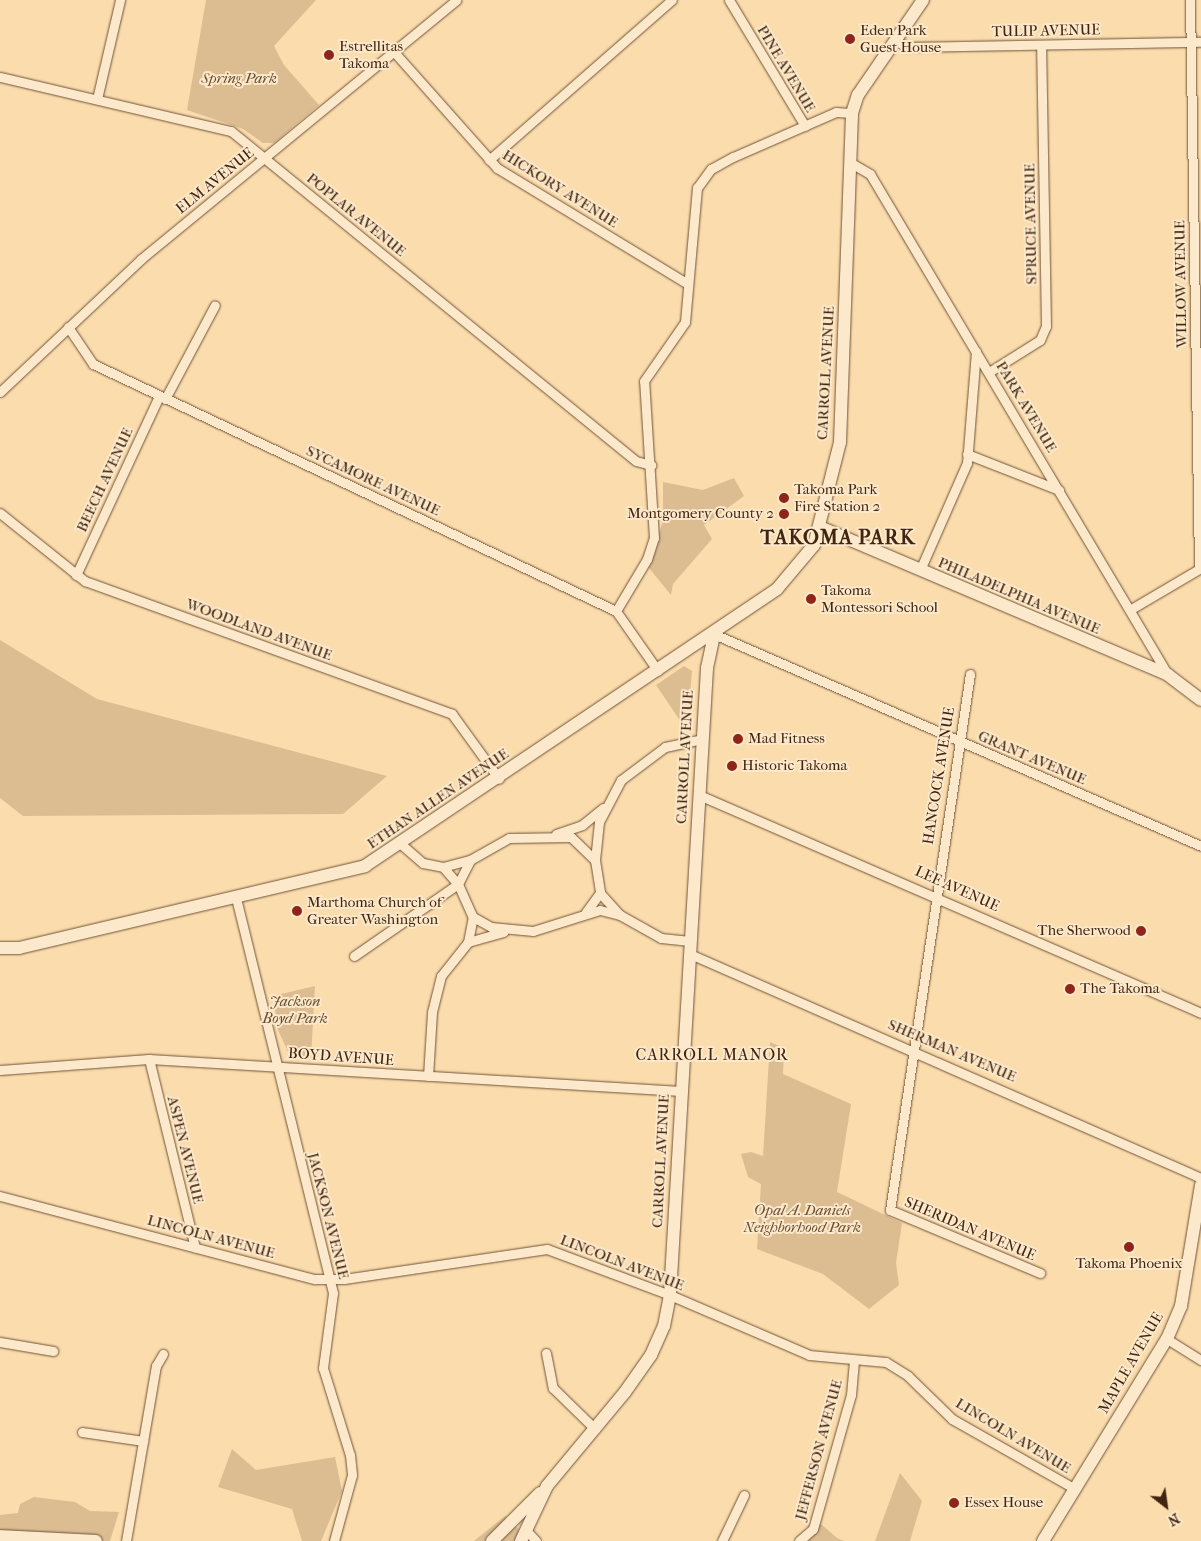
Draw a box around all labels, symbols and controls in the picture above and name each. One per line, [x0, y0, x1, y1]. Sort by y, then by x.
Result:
place label: Eden Park Guest House [860, 21, 941, 56]
street label: TULIP AVENUE [991, 21, 1101, 41]
street label: PINE AVENUE [753, 22, 819, 116]
marker: Eden Park Guest House [844, 33, 856, 45]
place label: Estrellitas Takoma [339, 37, 403, 72]
marker: Estrellitas Takoma [323, 49, 335, 61]
park label: Spring Park [201, 70, 277, 88]
street label: ELM AVENUE [172, 144, 258, 218]
street label: HICKORY AVENUE [499, 146, 621, 232]
street label: SPRUCE AVENUE [1021, 163, 1041, 285]
street label: POPLAR AVENUE [303, 169, 409, 261]
street label: WILLOW AVENUE [1171, 220, 1191, 348]
street label: CARROLL AVENUE [814, 306, 838, 440]
street label: PARK AVENUE [992, 358, 1060, 456]
street label: BEECH AVENUE [73, 425, 137, 535]
street label: SYCAMORE AVENUE [303, 442, 443, 520]
place label: Takoma Park Fire Station 2 [794, 480, 880, 515]
marker: Takoma Park Fire Station 2 [778, 492, 790, 504]
place label: Montgomery County 2 [627, 505, 774, 523]
marker: Montgomery County 2 [778, 508, 790, 520]
district label: TAKOMA PARK [759, 525, 917, 549]
street label: PHILADELPHIA AVENUE [935, 554, 1103, 638]
place label: Takoma Montessori School [821, 581, 938, 616]
marker: Takoma Montessori School [805, 593, 817, 605]
street label: WOODLAND AVENUE [183, 595, 335, 665]
street label: CARROLL AVENUE [673, 690, 697, 824]
street label: HANCOCK AVENUE [919, 706, 959, 846]
street label: GRANT AVENUE [975, 727, 1089, 789]
place label: Mad Fitness [748, 730, 825, 748]
marker: Mad Fitness [732, 733, 744, 745]
street label: ETHAN ALLEN AVENUE [364, 745, 512, 853]
place label: Historic Takoma [742, 757, 847, 775]
marker: Historic Takoma [726, 760, 738, 772]
street label: LEE AVENUE [912, 862, 1002, 916]
place label: Marthoma Church of Greater Washington [307, 893, 442, 928]
marker: Marthoma Church of Greater Washington [291, 905, 303, 917]
place label: The Sherwood [1037, 922, 1131, 940]
marker: The Sherwood [1135, 925, 1147, 937]
place label: The Takoma [1080, 980, 1160, 998]
marker: The Takoma [1064, 983, 1076, 995]
park label: Jackson Boyd Park [262, 992, 328, 1027]
street label: SHERMAN AVENUE [885, 1016, 1019, 1086]
street label: BOYD AVENUE [287, 1044, 395, 1070]
district label: CARROLL MANOR [634, 1045, 790, 1065]
street label: ASPEN AVENUE [163, 1094, 207, 1206]
street label: CARROLL AVENUE [649, 1094, 673, 1228]
street label: JACKSON AVENUE [304, 1151, 352, 1281]
street label: SHERIDAN AVENUE [902, 1193, 1038, 1265]
park label: Opal A. Daniels Neighborhood Park [743, 1201, 861, 1236]
street label: LINCOLN AVENUE [145, 1211, 277, 1263]
street label: LINCOLN AVENUE [557, 1231, 687, 1295]
marker: Takoma Phoenix [1123, 1241, 1135, 1253]
place label: Takoma Phoenix [1076, 1255, 1182, 1273]
street label: MAPLE AVENUE [1095, 1309, 1167, 1417]
street label: JEFFERSON AVENUE [792, 1378, 846, 1522]
street label: LINCOLN AVENUE [952, 1394, 1074, 1478]
north arrow [1141, 1481, 1191, 1531]
place label: Essex House [964, 1494, 1043, 1512]
marker: Essex House [948, 1497, 960, 1509]
text: N [1165, 1509, 1183, 1529]

